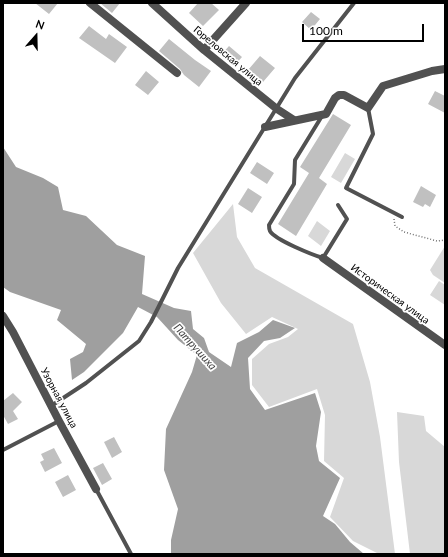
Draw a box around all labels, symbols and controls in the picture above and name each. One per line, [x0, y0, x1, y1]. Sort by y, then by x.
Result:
north arrow [16, 16, 56, 56]
scale bar [304, 16, 426, 42]
text: N [34, 17, 46, 32]
text: 100 m [309, 23, 343, 38]
street label: Гореловская улица [191, 24, 265, 88]
street label: Историческая улица [348, 261, 432, 327]
water label: Патрушиха [171, 321, 219, 373]
street label: Узорная улица [38, 366, 80, 430]

